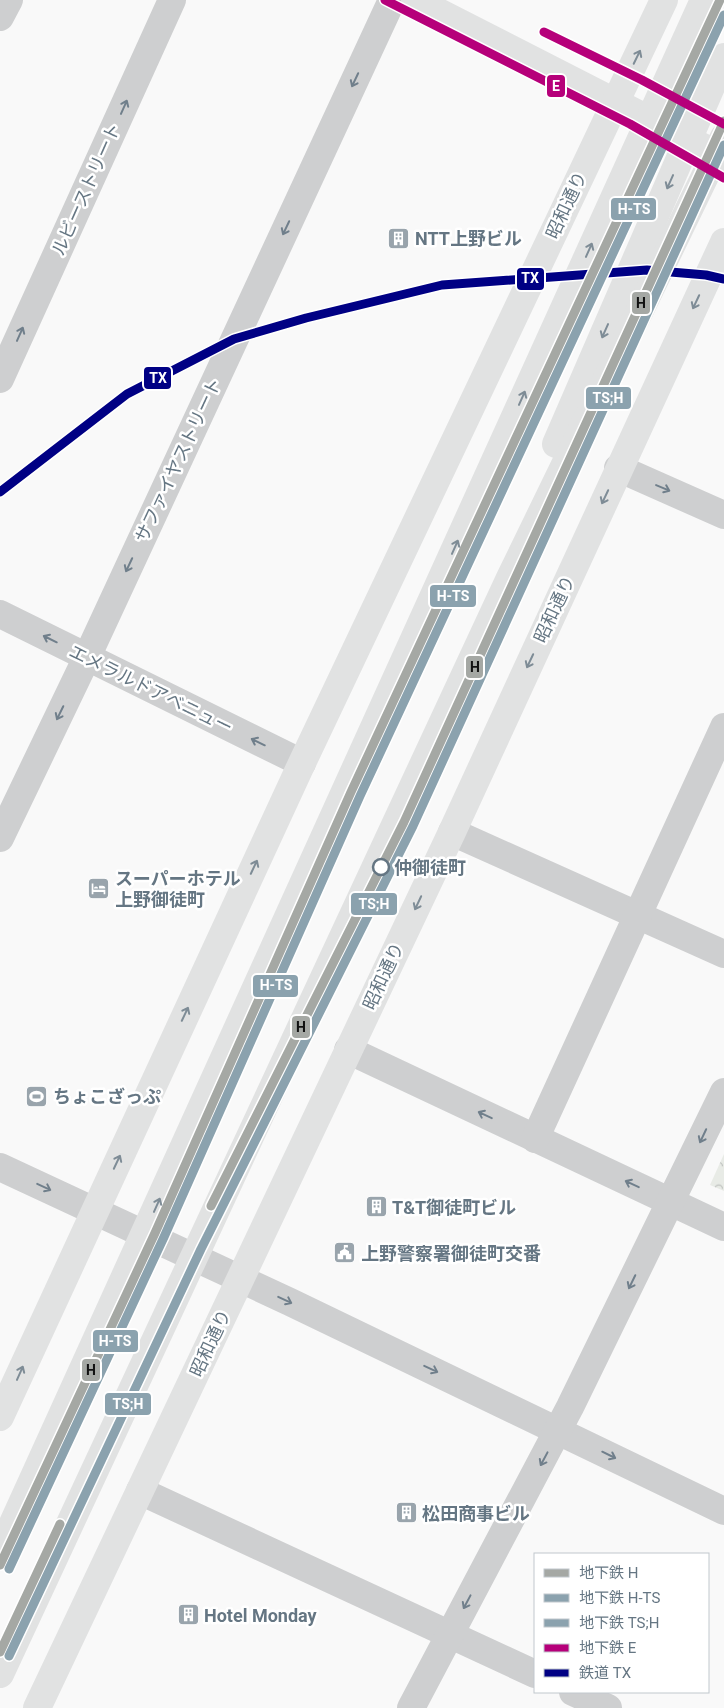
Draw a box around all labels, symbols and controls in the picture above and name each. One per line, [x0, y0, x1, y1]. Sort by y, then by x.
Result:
one-way arrow [632, 50, 642, 65]
one-way arrow [349, 72, 359, 87]
line badge: E [546, 74, 566, 98]
text: E [552, 78, 560, 94]
one-way arrow [119, 100, 129, 115]
street label: ルビーストリート [47, 119, 125, 259]
street label: 昭和通り [541, 168, 591, 242]
one-way arrow [664, 174, 674, 189]
line badge: H-TS [610, 197, 657, 221]
text: H-TS [618, 201, 651, 217]
one-way arrow [281, 220, 290, 235]
building icon: NTT上野ビル [387, 226, 411, 250]
place label: NTT上野ビル [415, 228, 522, 249]
one-way arrow [584, 243, 594, 258]
line badge: TX [516, 267, 545, 291]
text: TX [521, 270, 539, 286]
line badge: H [631, 291, 651, 315]
one-way arrow [691, 294, 700, 309]
text: H [636, 295, 646, 311]
one-way arrow [599, 323, 609, 338]
one-way arrow [16, 327, 26, 342]
line badge: TX [143, 366, 172, 390]
text: TX [149, 370, 167, 386]
street label: サファイヤストリート [131, 374, 225, 546]
line badge: TS;H [585, 386, 632, 410]
text: TS;H [593, 390, 623, 406]
one-way arrow [517, 391, 527, 406]
one-way arrow [655, 484, 670, 494]
one-way arrow [600, 489, 609, 504]
one-way arrow [450, 539, 460, 554]
one-way arrow [124, 558, 134, 573]
street label: 昭和通り [529, 572, 579, 646]
line badge: H-TS [429, 584, 477, 608]
text: H-TS [437, 588, 470, 604]
one-way arrow [43, 634, 58, 643]
street label: エメラルドアベニュー [66, 640, 236, 738]
one-way arrow [525, 653, 534, 668]
line badge: H [465, 655, 484, 679]
text: H [470, 659, 480, 675]
one-way arrow [55, 705, 65, 720]
one-way arrow [251, 737, 266, 746]
place label: 仲御徒町 [394, 857, 466, 878]
marker: 仲御徒町 [372, 858, 390, 876]
one-way arrow [249, 860, 259, 875]
place label: スーパーホテル 上野御徒町 [115, 868, 241, 910]
hotel icon: スーパーホテル 上野御徒町 [87, 876, 111, 900]
line badge: TS;H [350, 892, 398, 916]
text: TS;H [359, 896, 389, 912]
one-way arrow [412, 896, 422, 911]
street label: 昭和通り [358, 939, 408, 1013]
line badge: H-TS [252, 974, 299, 998]
text: H-TS [260, 977, 293, 993]
one-way arrow [181, 1007, 191, 1022]
line badge: H [291, 1015, 311, 1039]
text: H [296, 1019, 306, 1035]
sports icon: ちょこざっぷ [25, 1084, 49, 1108]
place label: ちょこざっぷ [53, 1086, 161, 1107]
one-way arrow [478, 1110, 493, 1119]
one-way arrow [698, 1128, 707, 1143]
one-way arrow [113, 1155, 122, 1170]
one-way arrow [625, 1179, 640, 1188]
one-way arrow [36, 1183, 51, 1192]
building icon: T&T御徒町ビル [364, 1195, 388, 1219]
place label: T&T御徒町ビル [392, 1197, 516, 1218]
one-way arrow [153, 1198, 162, 1213]
public building icon: 上野警察署御徒町交番 [333, 1241, 357, 1265]
place label: 上野警察署御徒町交番 [361, 1243, 541, 1264]
one-way arrow [627, 1274, 636, 1289]
one-way arrow [277, 1295, 292, 1305]
street label: 昭和通り [185, 1306, 235, 1380]
line badge: H-TS [92, 1329, 139, 1353]
text: H-TS [99, 1333, 132, 1349]
line badge: H [81, 1358, 101, 1382]
text: H [86, 1362, 96, 1378]
one-way arrow [423, 1365, 438, 1375]
one-way arrow [16, 1366, 26, 1381]
line badge: TS;H [104, 1392, 152, 1416]
text: TS;H [113, 1396, 143, 1412]
one-way arrow [602, 1450, 617, 1460]
one-way arrow [539, 1451, 548, 1466]
building icon: 松田商事ビル [394, 1501, 418, 1525]
place label: 松田商事ビル [422, 1503, 530, 1524]
legend [534, 1553, 709, 1693]
text: 地下鉄 H [579, 1564, 638, 1582]
text: 地下鉄 H-TS [579, 1589, 660, 1607]
one-way arrow [462, 1594, 471, 1609]
building icon: Hotel Monday [176, 1603, 200, 1627]
place label: Hotel Monday [204, 1605, 318, 1626]
text: 地下鉄 TS;H [579, 1614, 659, 1632]
text: 地下鉄 E [579, 1639, 637, 1657]
text: 鉄道 TX [579, 1664, 632, 1682]

